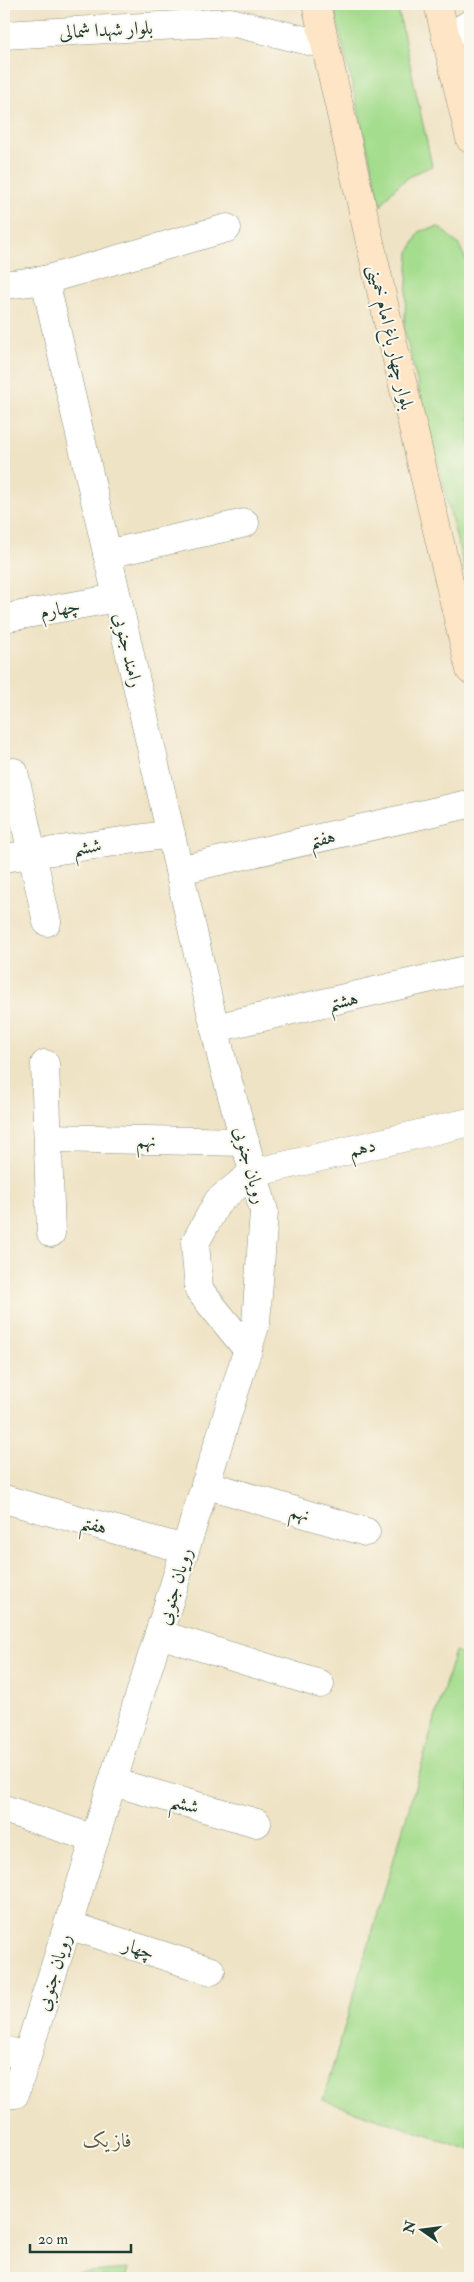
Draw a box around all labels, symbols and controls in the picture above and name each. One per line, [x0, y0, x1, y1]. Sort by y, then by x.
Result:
street label: بلوار شهدا شمالی [59, 16, 154, 44]
street label: بلوار چهار باغ امام خمینی [359, 262, 419, 413]
street label: چهارم [38, 594, 83, 628]
street label: رامند جنوبی [106, 611, 148, 690]
street label: هفتم [307, 824, 339, 860]
street label: ششم [71, 833, 104, 868]
street label: هشتم [326, 986, 362, 1023]
street label: رویان جنوبی [226, 1124, 272, 1207]
street label: نهم [136, 1129, 156, 1159]
street label: دهم [346, 1133, 380, 1169]
street label: نهم [285, 1499, 313, 1533]
street label: هفتم [76, 1510, 110, 1547]
street label: رویان جنوبی [152, 1545, 200, 1628]
street label: ششم [166, 1788, 202, 1826]
street label: رویان جنوبی [31, 1931, 79, 2014]
street label: چهار [118, 1932, 158, 1965]
district label: فاز یک [82, 2128, 132, 2153]
north arrow [396, 2204, 446, 2254]
text: N [400, 2218, 420, 2236]
scale bar [30, 2222, 131, 2254]
text: 20 m [38, 2230, 68, 2249]

